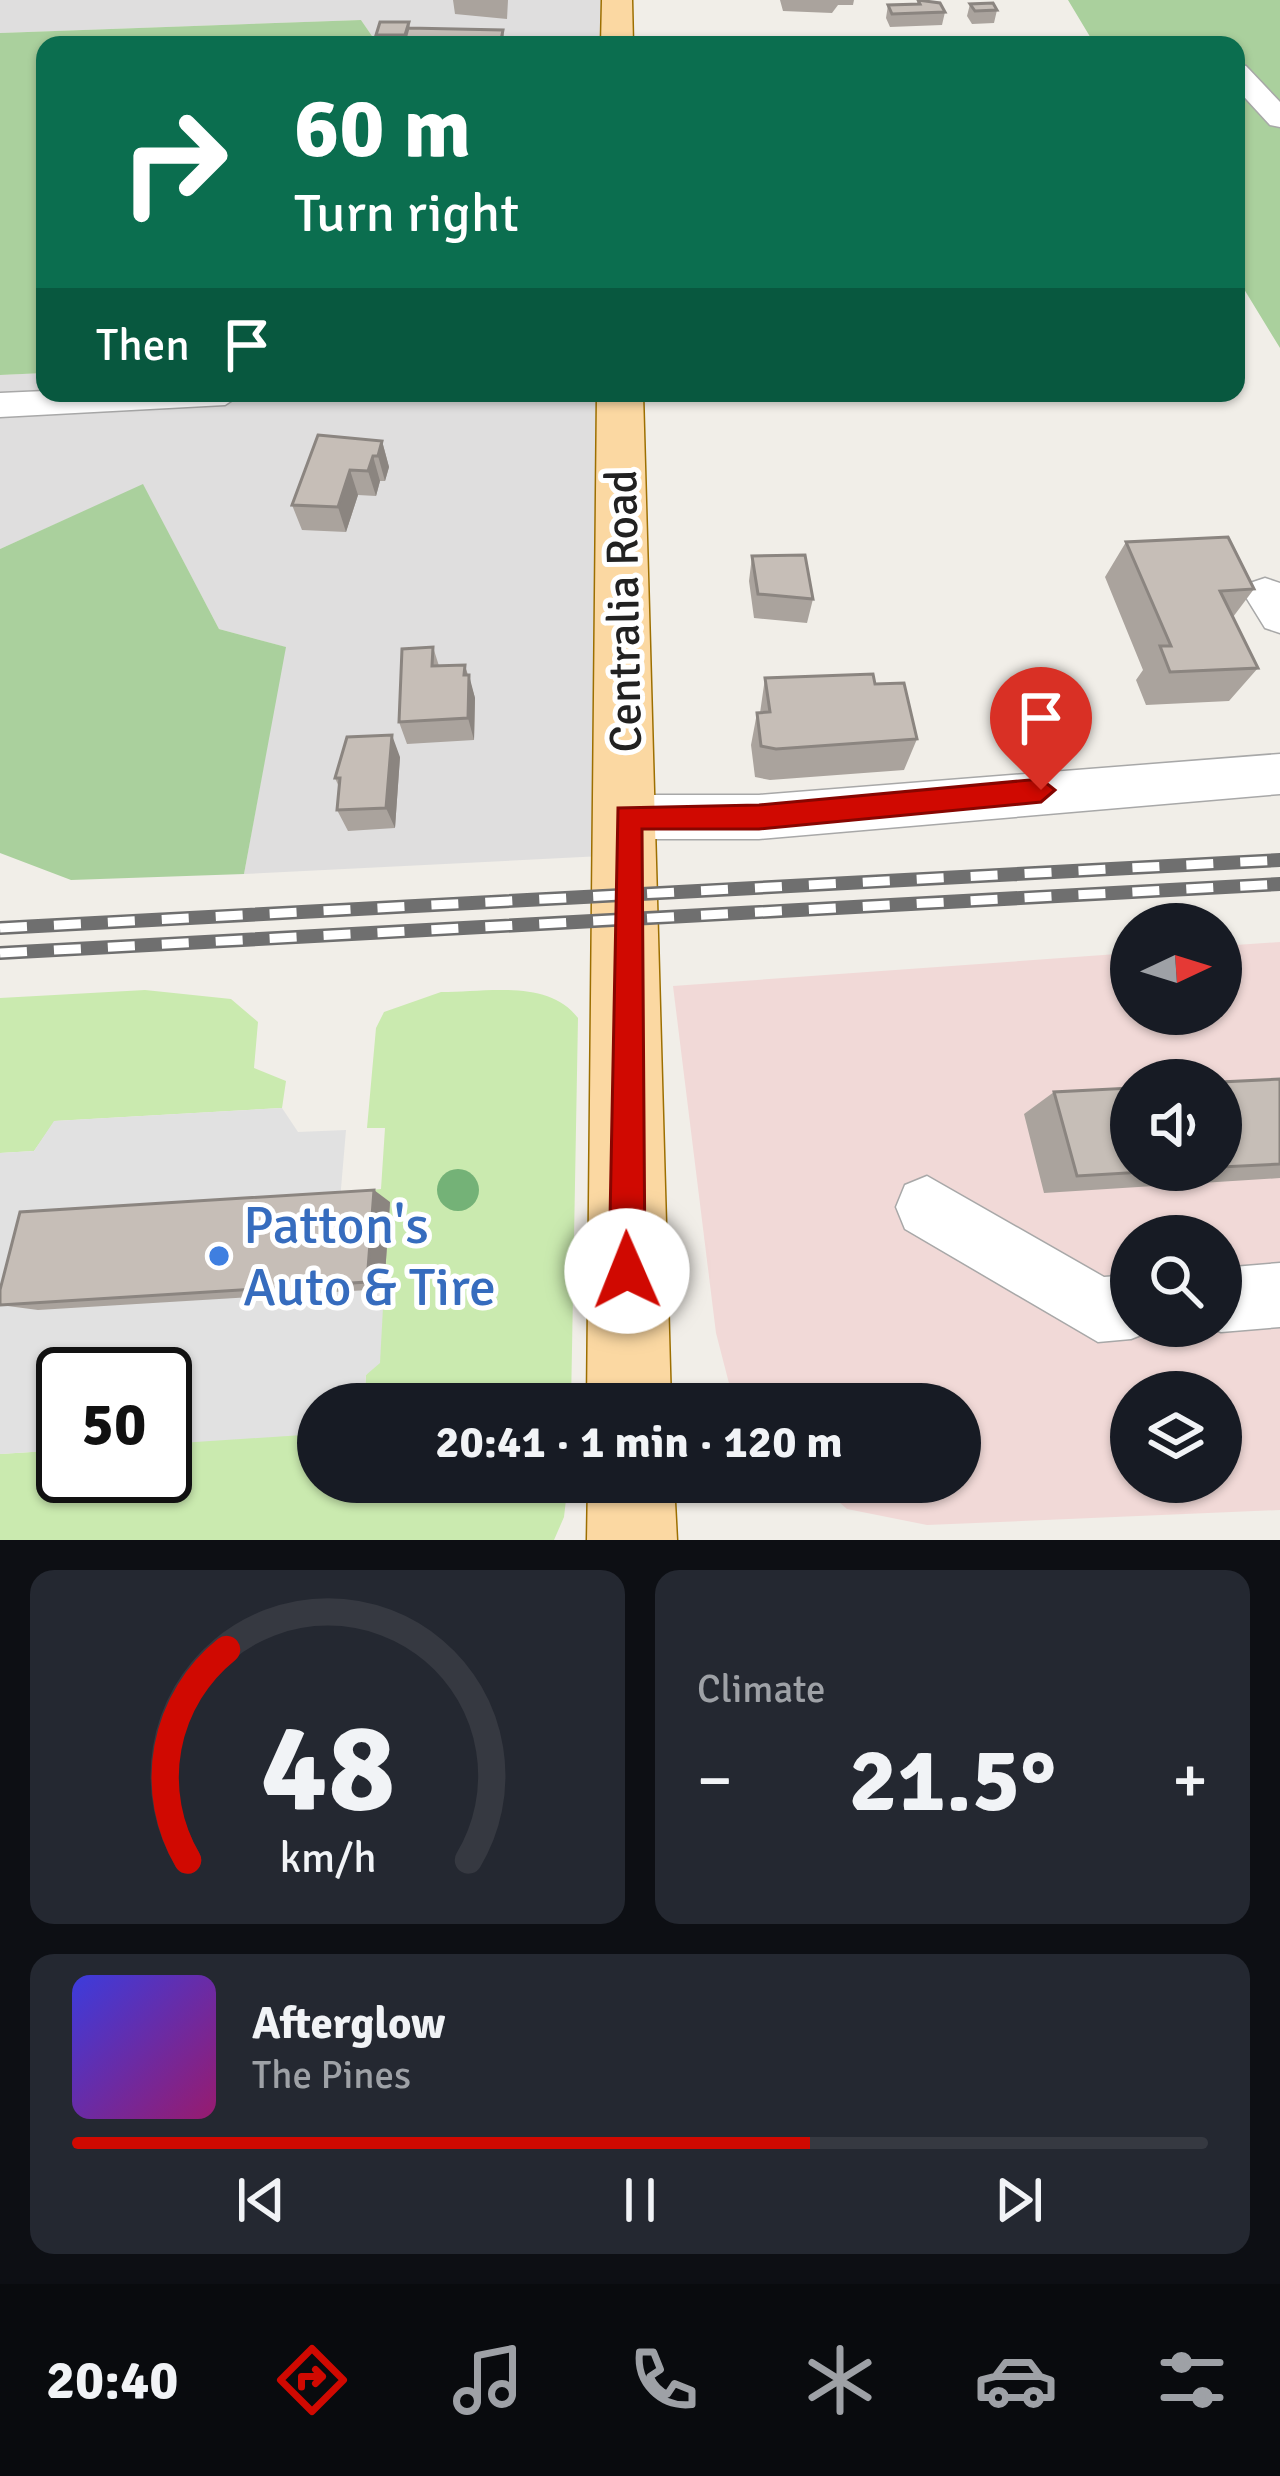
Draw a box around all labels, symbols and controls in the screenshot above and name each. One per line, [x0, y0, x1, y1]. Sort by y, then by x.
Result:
text: 60 m [294, 77, 471, 181]
icon: right [96, 84, 252, 240]
text: Turn right [294, 180, 519, 247]
icon: arrive [214, 312, 280, 378]
text: Then [96, 318, 190, 373]
street label: Centralia Road [594, 469, 654, 753]
pin [990, 667, 1092, 790]
icon: arrive [1008, 685, 1074, 751]
north arrow [1110, 903, 1242, 1035]
map controls [1110, 903, 1242, 1503]
button: sound [1110, 1059, 1242, 1191]
place label: Patton's Auto & Tire [243, 1192, 496, 1321]
position arrow [564, 1208, 690, 1334]
button: search [1110, 1215, 1242, 1347]
marker: Patton's Auto & Tire [206, 1243, 232, 1269]
speed limit sign: 50 [36, 1347, 192, 1503]
button: layers [1110, 1371, 1242, 1503]
text: 20:41 · 1 min · 120 m [435, 1415, 843, 1470]
text: Climate [697, 1665, 826, 1713]
text: 48 [260, 1692, 395, 1845]
text: 21.5° [849, 1725, 1056, 1836]
text: − [697, 1740, 733, 1821]
text: + [1172, 1740, 1208, 1821]
text: km/h [279, 1832, 376, 1885]
text: Afterglow [252, 1996, 445, 2051]
text: The Pines [252, 2051, 411, 2099]
icon: previous [228, 2167, 294, 2233]
icon: pause [607, 2167, 673, 2233]
icon: next [986, 2167, 1052, 2233]
icon: directions [270, 2338, 354, 2422]
icon: music [446, 2338, 530, 2422]
icon: phone [622, 2338, 706, 2422]
icon: climate [798, 2338, 882, 2422]
icon: car [974, 2338, 1058, 2422]
icon: filters [1150, 2338, 1234, 2422]
text: 20:40 [46, 2347, 179, 2414]

